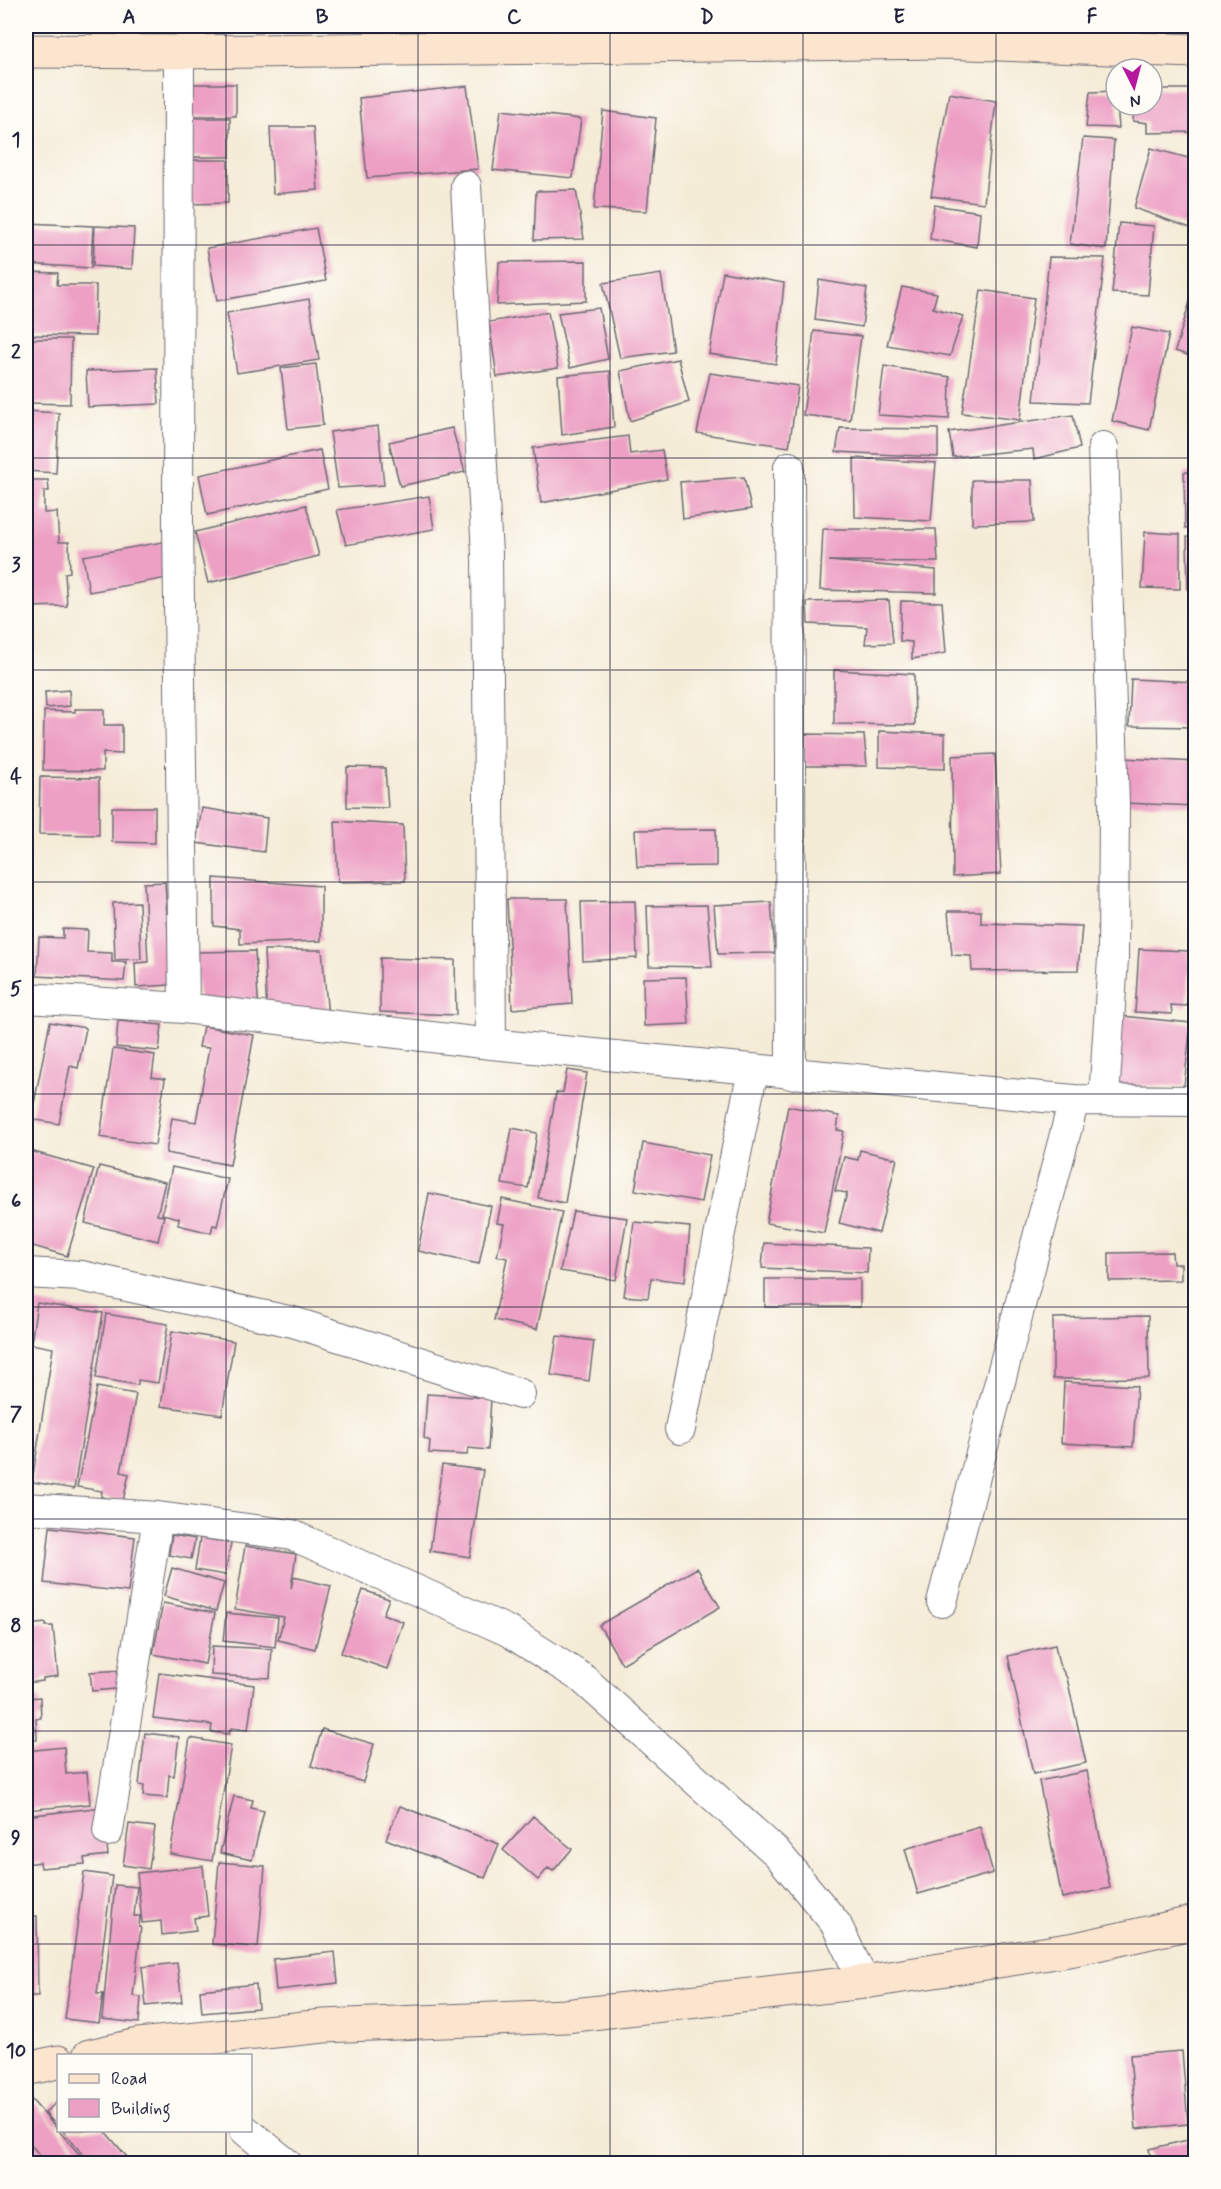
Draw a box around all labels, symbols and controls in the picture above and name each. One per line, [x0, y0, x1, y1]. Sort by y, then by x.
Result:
text: A [122, 4, 136, 31]
text: B [316, 4, 329, 31]
text: C [507, 4, 522, 31]
text: D [700, 4, 714, 31]
text: E [893, 4, 905, 31]
text: F [1087, 4, 1098, 31]
north arrow [1104, 57, 1164, 117]
text: N [1129, 89, 1142, 111]
text: 1 [12, 127, 20, 154]
text: 2 [11, 339, 21, 366]
text: 3 [11, 552, 21, 579]
text: 4 [10, 764, 22, 791]
text: 5 [10, 976, 22, 1003]
text: 6 [11, 1188, 21, 1215]
text: 7 [10, 1401, 22, 1428]
text: 8 [10, 1613, 22, 1640]
text: 9 [11, 1825, 21, 1852]
text: 10 [6, 2038, 26, 2065]
legend [57, 2054, 252, 2132]
text: Road [111, 2067, 147, 2091]
text: Building [111, 2097, 171, 2123]

